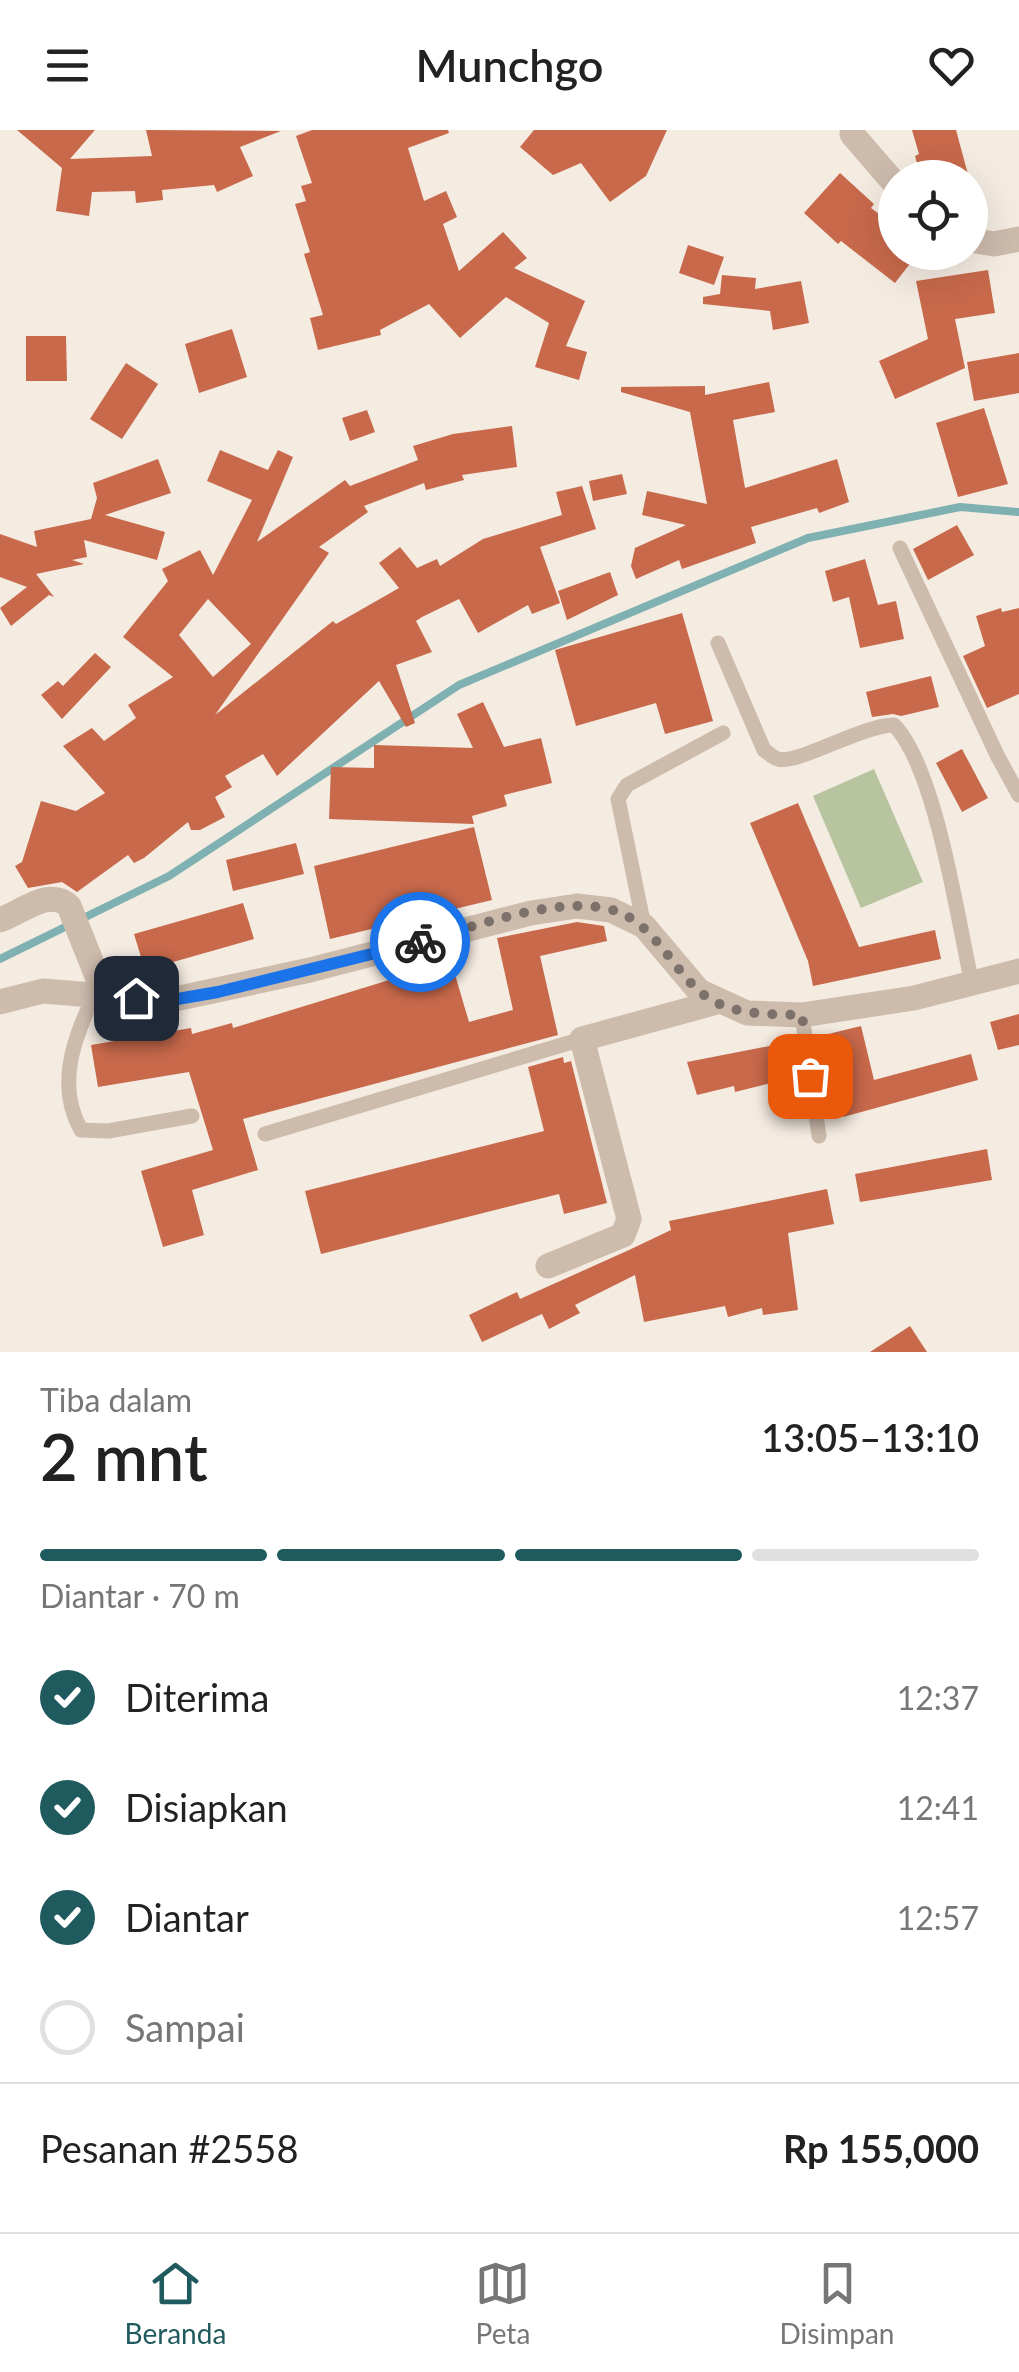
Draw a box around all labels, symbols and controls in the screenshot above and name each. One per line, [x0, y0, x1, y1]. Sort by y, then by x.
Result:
icon: menu [40, 38, 95, 93]
text: Munchgo [416, 38, 604, 92]
icon: heart [924, 38, 979, 93]
map controls [878, 160, 988, 270]
button: locate [878, 160, 988, 270]
courier [370, 892, 470, 992]
icon: bike [393, 915, 448, 970]
pin [94, 956, 179, 1041]
icon: home [109, 971, 164, 1026]
pin [768, 1034, 853, 1119]
icon: bag [783, 1049, 838, 1104]
text: Tiba dalam [40, 1380, 192, 1419]
text: 13:05–13:10 [761, 1414, 979, 1460]
text: 2 mnt [40, 1417, 208, 1495]
text: Diantar · 70 m [40, 1576, 240, 1615]
icon: check [40, 1670, 95, 1725]
text: Diterima [125, 1674, 269, 1720]
text: 12:37 [897, 1678, 979, 1717]
icon: check [40, 1780, 95, 1835]
text: Disiapkan [125, 1784, 288, 1830]
text: 12:41 [897, 1788, 979, 1827]
icon: check [40, 1890, 95, 1945]
text: Diantar [125, 1894, 249, 1940]
text: 12:57 [897, 1898, 979, 1937]
text: Sampai [125, 2004, 245, 2050]
text: Pesanan #2558 [40, 2125, 298, 2171]
text: Rp 155,000 [783, 2125, 979, 2171]
tab: Beranda [125, 2256, 226, 2350]
tab: Peta [475, 2256, 530, 2350]
tab: Disimpan [780, 2256, 894, 2350]

